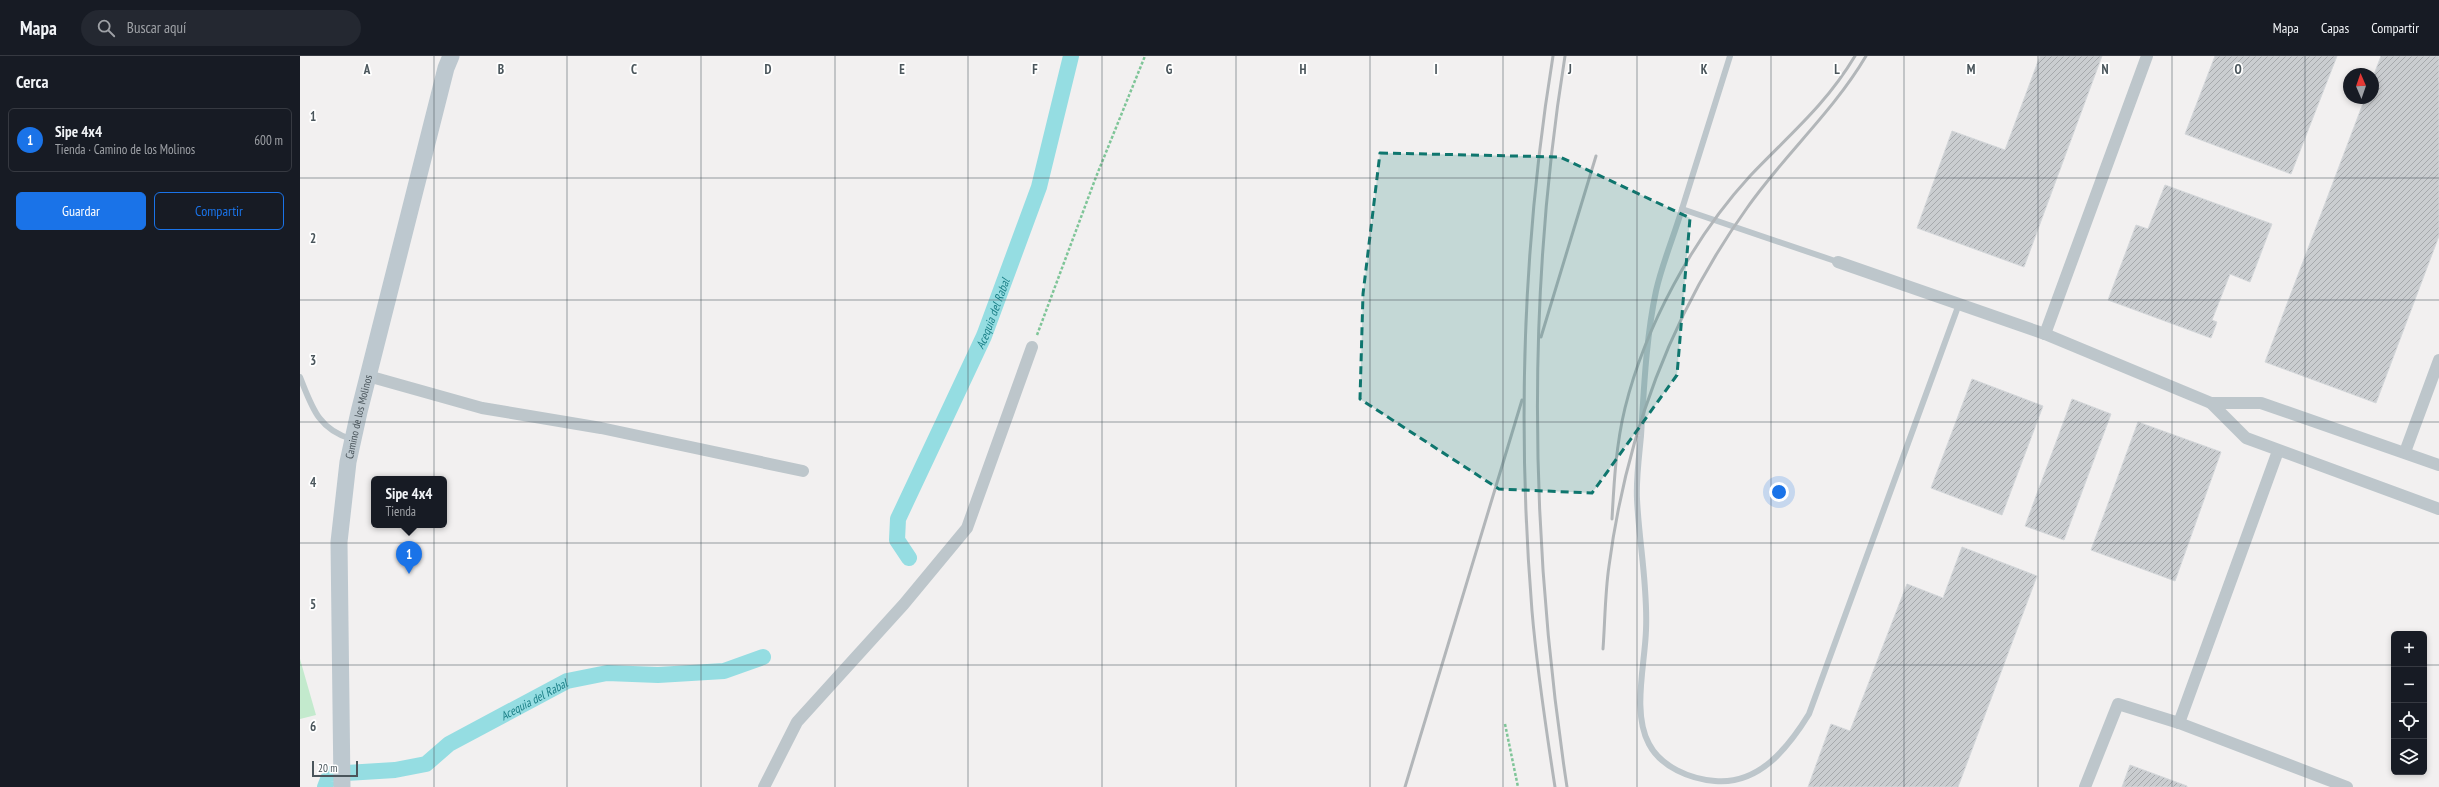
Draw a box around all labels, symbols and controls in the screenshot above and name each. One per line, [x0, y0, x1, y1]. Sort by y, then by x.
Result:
search box [81, 10, 361, 46]
text: Mapa [20, 16, 57, 40]
icon: search [95, 17, 117, 39]
text: Buscar aquí [127, 18, 186, 37]
text: Mapa [2273, 19, 2299, 37]
text: Capas [2321, 19, 2349, 37]
text: Compartir [2371, 19, 2419, 37]
text: A [363, 61, 371, 78]
text: B [498, 61, 504, 78]
text: C [631, 61, 637, 78]
text: D [765, 61, 772, 78]
text: E [899, 61, 905, 78]
text: F [1032, 61, 1038, 78]
text: G [1166, 61, 1173, 78]
text: H [1300, 61, 1307, 78]
text: I [1434, 61, 1438, 78]
text: J [1567, 61, 1572, 78]
text: K [1701, 61, 1708, 78]
text: L [1834, 61, 1840, 78]
text: M [1967, 61, 1976, 78]
text: N [2101, 61, 2109, 78]
text: O [2234, 61, 2242, 78]
north arrow [2343, 68, 2379, 104]
text: Cerca [16, 71, 49, 93]
text: 1 [310, 108, 316, 125]
text: Sipe 4x4 [55, 122, 102, 141]
text: 1 [27, 132, 33, 149]
text: 600 m [254, 132, 283, 149]
text: Tienda · Camino de los Molinos [55, 141, 195, 158]
button: Guardar [16, 192, 146, 230]
button: Compartir [154, 192, 284, 230]
text: 2 [310, 230, 316, 247]
water label: Acequia del Rabal [972, 275, 1013, 351]
text: 3 [310, 352, 316, 369]
street label: Camino de los Molinos [342, 373, 375, 460]
text: 4 [310, 474, 317, 491]
popup [371, 476, 447, 528]
your location [1769, 482, 1789, 502]
text: Sipe 4x4 [385, 484, 433, 503]
text: Tienda [385, 503, 416, 520]
pin: 1 [396, 541, 422, 574]
text: 5 [310, 596, 316, 613]
map controls [2391, 631, 2427, 775]
button: + [2391, 631, 2427, 667]
button: − [2391, 667, 2427, 703]
water label: Acequia del Rabal [498, 674, 571, 723]
button: locate [2391, 703, 2427, 739]
text: 6 [310, 718, 316, 735]
button: layers [2391, 739, 2427, 775]
scale bar [312, 759, 358, 778]
text: 20 m [318, 761, 337, 775]

